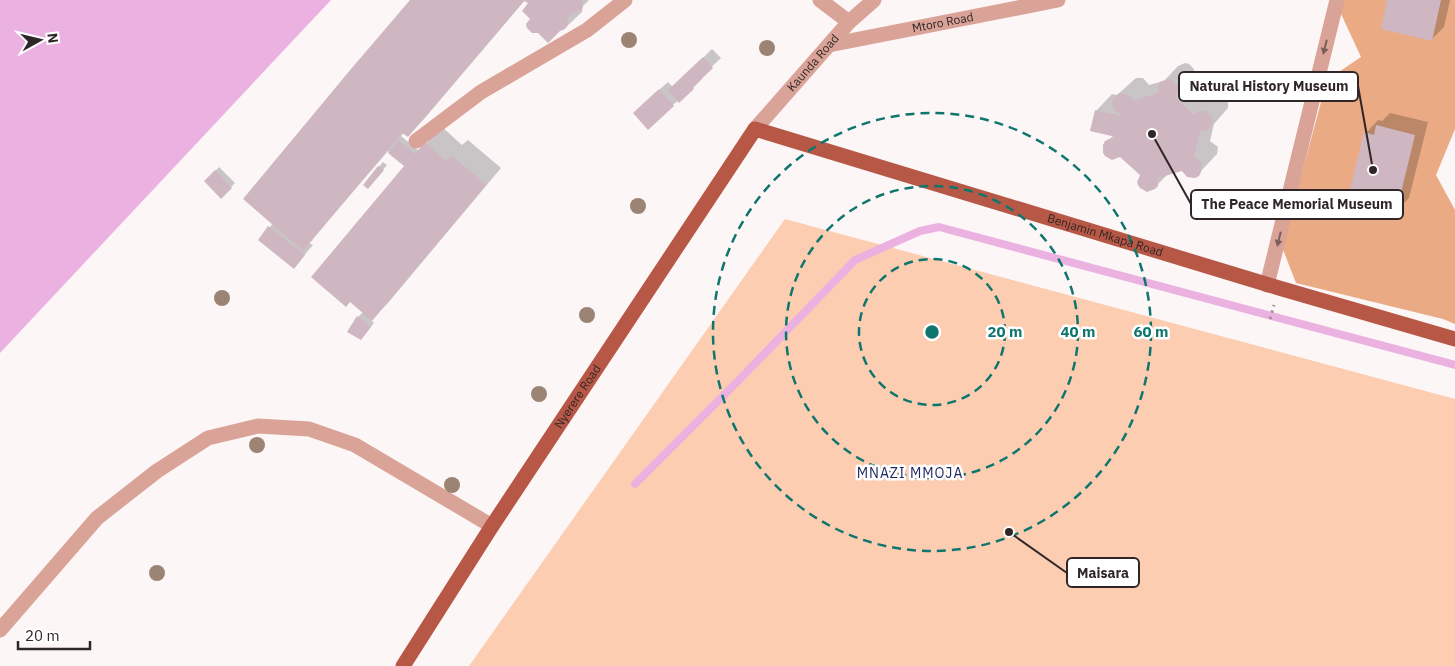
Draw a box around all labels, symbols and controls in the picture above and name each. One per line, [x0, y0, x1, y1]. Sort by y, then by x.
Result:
street label: Mtoro Road [911, 9, 975, 36]
north arrow [15, 15, 65, 65]
street label: Kaunda Road [784, 31, 842, 94]
text: N [43, 32, 62, 44]
one-way arrow [1321, 40, 1329, 55]
callout: Natural History Museum [1179, 72, 1358, 101]
text: Natural History Museum [1189, 77, 1349, 95]
callout: The Peace Memorial Museum [1191, 190, 1403, 219]
text: The Peace Memorial Museum [1201, 195, 1393, 213]
street label: Benjamin Mkapa Road [1046, 210, 1165, 259]
one-way arrow [1275, 232, 1283, 247]
text: 20 m [988, 322, 1022, 341]
text: 40 m [1061, 322, 1095, 341]
text: 60 m [1134, 322, 1168, 341]
centre of rings [923, 323, 941, 341]
street label: Nyerere Road [551, 362, 604, 431]
district label: MNAZI MMOJA [857, 464, 963, 482]
callout: Maisara [1067, 558, 1139, 587]
text: Maisara [1077, 564, 1129, 582]
scale bar [18, 618, 90, 650]
text: 20 m [25, 626, 60, 645]

